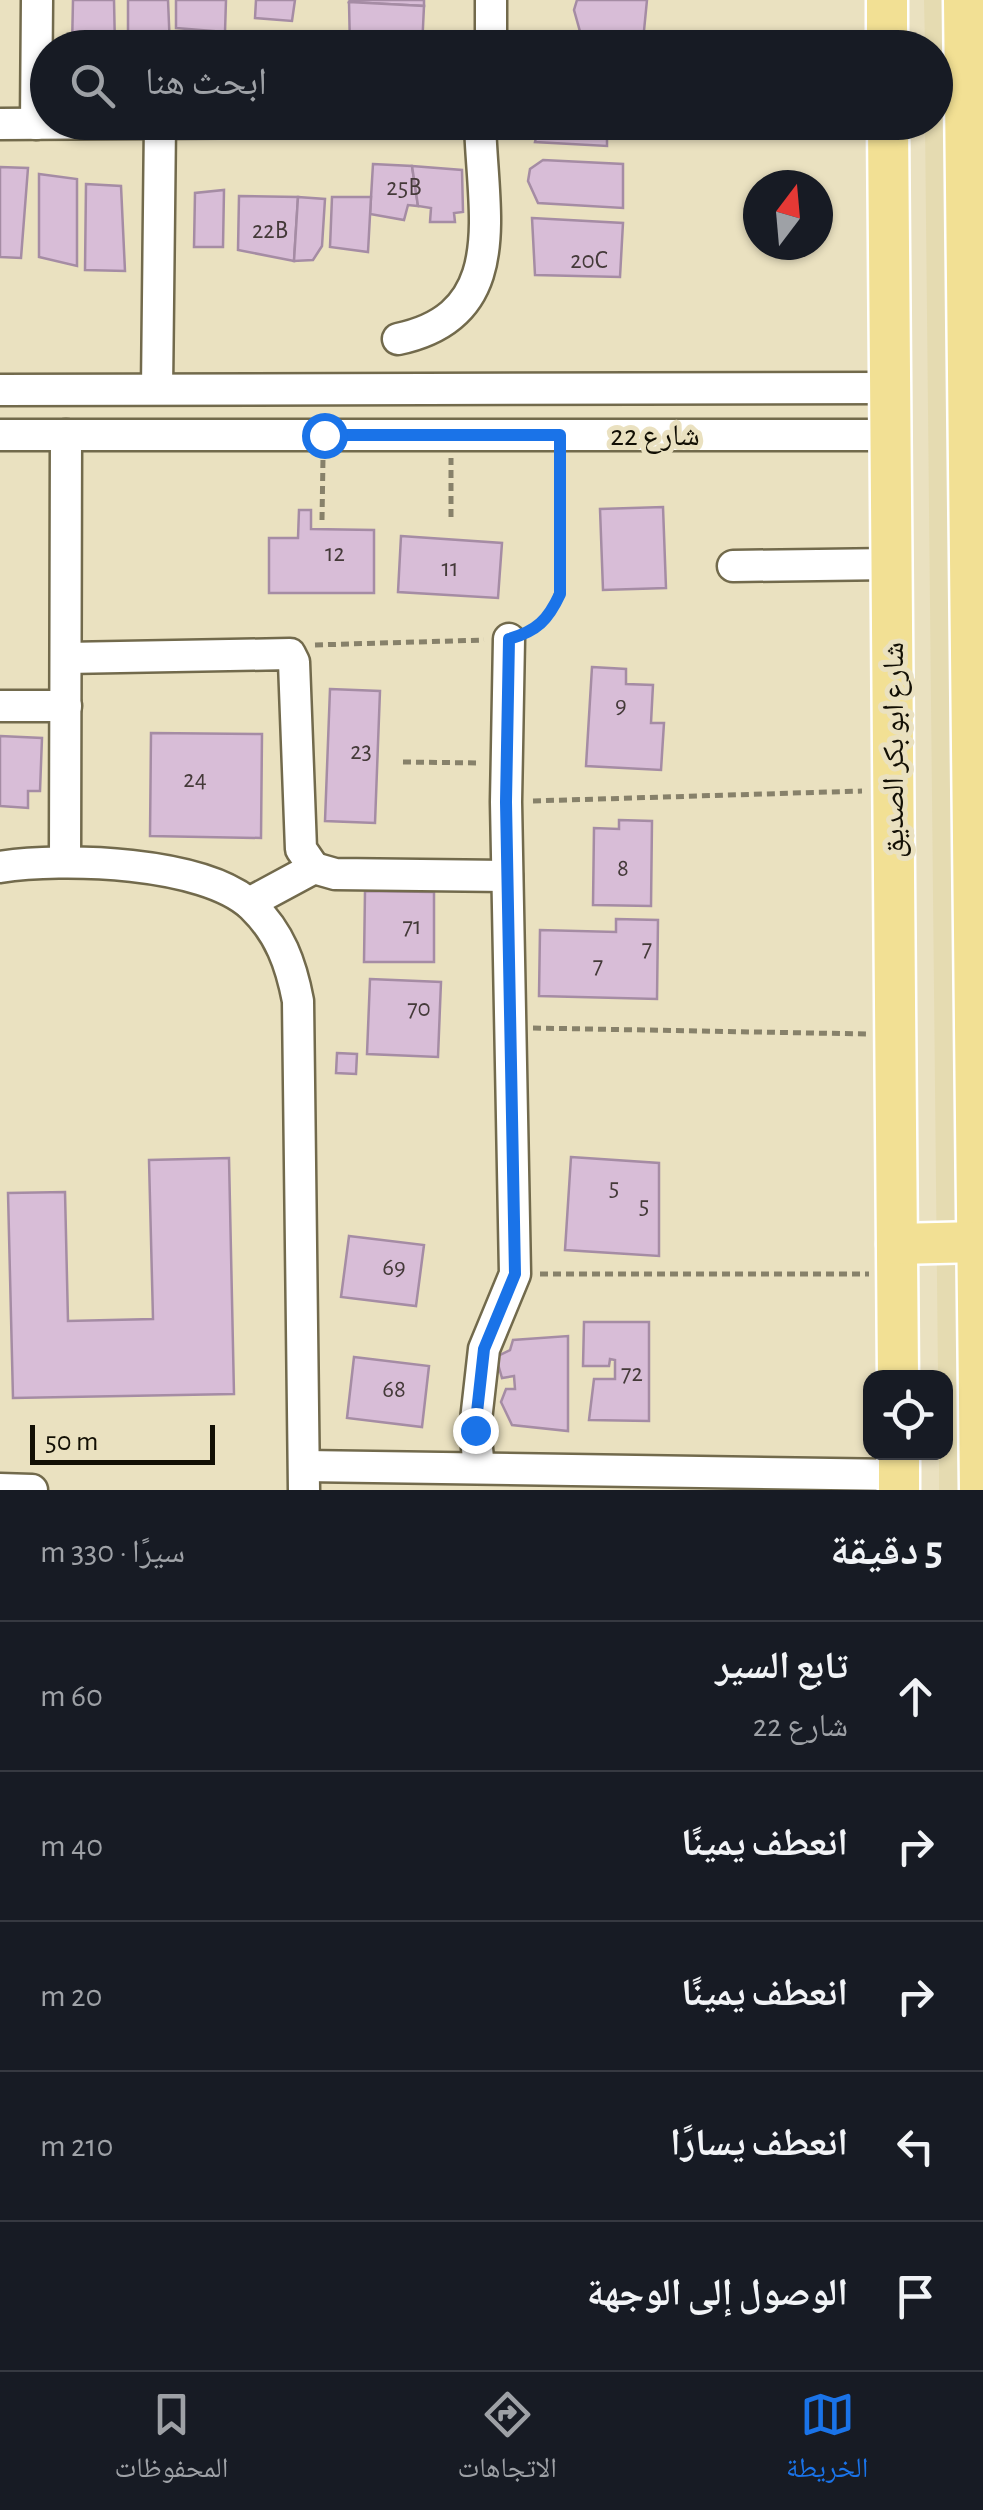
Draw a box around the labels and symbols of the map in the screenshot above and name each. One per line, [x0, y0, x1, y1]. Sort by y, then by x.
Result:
north arrow [743, 170, 833, 260]
house number: 25B [386, 175, 422, 200]
house number: 22B [252, 218, 288, 243]
house number: 20C [570, 248, 608, 273]
route start [302, 413, 348, 459]
street label: شارع 22 [610, 421, 700, 454]
house number: 12 [325, 541, 345, 566]
house number: 11 [441, 556, 459, 581]
street label: شارع ابو بكر الصديق [879, 642, 912, 858]
house number: 9 [615, 693, 627, 718]
house number: 23 [350, 739, 372, 764]
house number: 24 [183, 767, 207, 792]
house number: 8 [617, 856, 629, 881]
house number: 71 [402, 914, 422, 939]
house number: 7 [642, 936, 652, 961]
house number: 7 [593, 953, 603, 978]
house number: 70 [407, 996, 431, 1021]
house number: 5 [609, 1175, 619, 1200]
house number: 5 [639, 1193, 649, 1218]
house number: 69 [382, 1255, 406, 1280]
house number: 72 [621, 1361, 643, 1386]
house number: 68 [382, 1377, 406, 1402]
route end [453, 1408, 499, 1454]
scale bar [30, 1420, 215, 1464]

